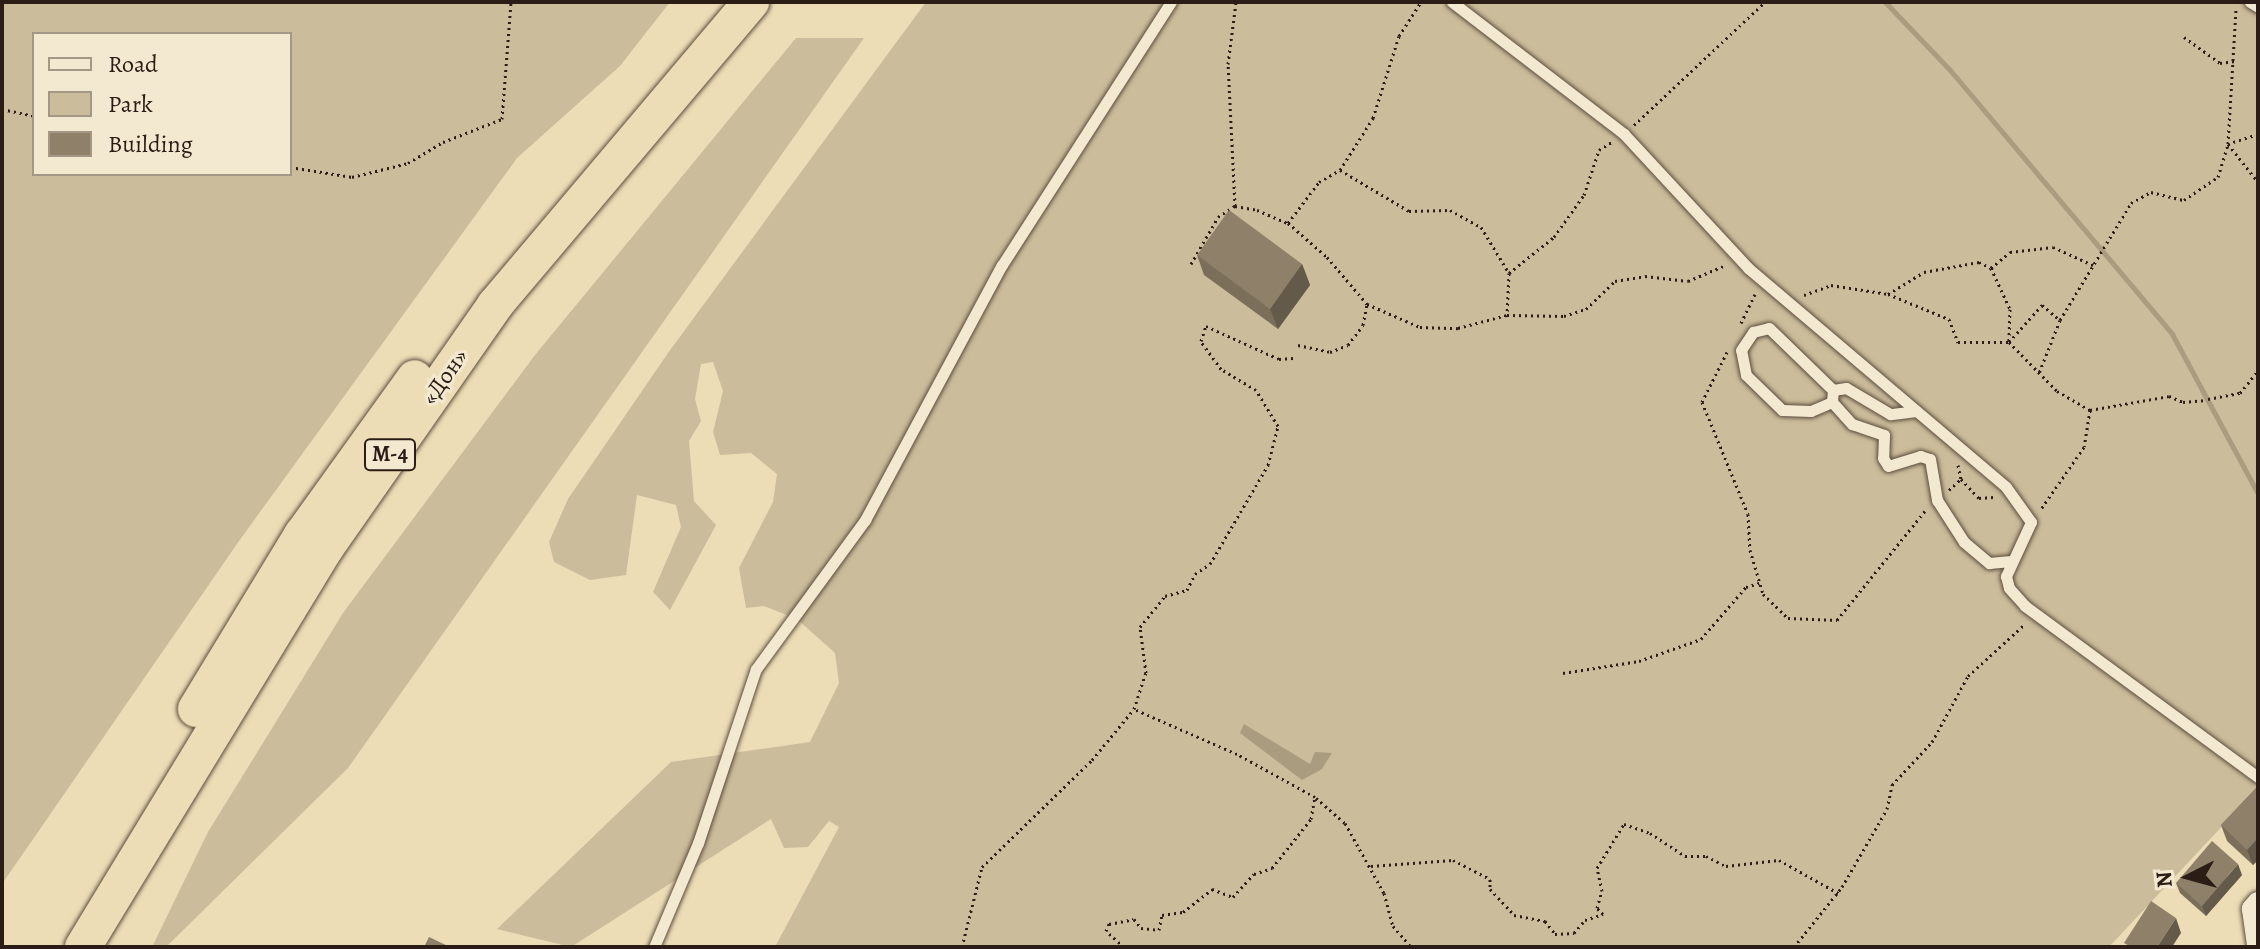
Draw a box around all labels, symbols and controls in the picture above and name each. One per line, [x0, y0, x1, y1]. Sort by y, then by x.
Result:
legend [32, 32, 292, 176]
text: Road [108, 48, 158, 80]
text: Park [108, 88, 153, 120]
text: Building [108, 128, 193, 160]
street label: «Дон» [415, 343, 475, 411]
road number: М-4 [364, 437, 416, 473]
north arrow [2148, 837, 2228, 917]
text: N [2148, 870, 2180, 889]

